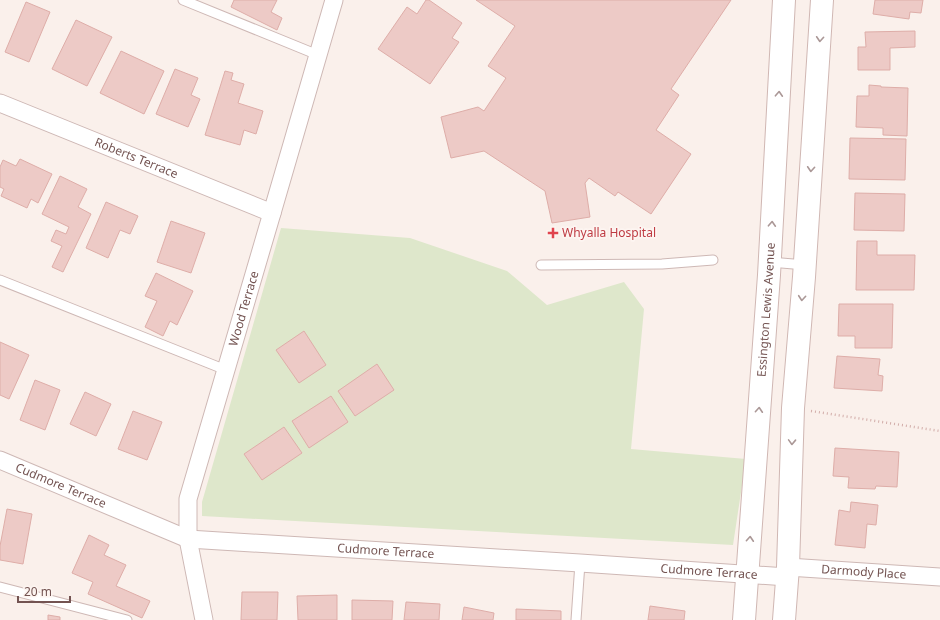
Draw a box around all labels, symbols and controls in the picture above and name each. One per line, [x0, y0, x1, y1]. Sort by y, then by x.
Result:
one-way arrow [815, 36, 824, 42]
one-way arrow [774, 91, 783, 97]
street label: Roberts Terrace [92, 133, 181, 182]
one-way arrow [807, 166, 816, 172]
one-way arrow [767, 221, 776, 227]
place label: Whyalla Hospital [562, 224, 656, 241]
marker: Whyalla Hospital [547, 227, 559, 239]
street label: Essington Lewis Avenue [753, 242, 779, 378]
street label: Wood Terrace [224, 269, 263, 348]
one-way arrow [798, 295, 807, 301]
one-way arrow [755, 407, 764, 413]
one-way arrow [787, 439, 796, 445]
street label: Cudmore Terrace [13, 458, 109, 512]
one-way arrow [745, 536, 754, 542]
street label: Cudmore Terrace [337, 539, 435, 562]
street label: Cudmore Terrace [660, 559, 758, 583]
street label: Darmody Place [821, 560, 907, 583]
scale bar [18, 578, 70, 604]
text: 20 m [24, 583, 52, 600]

